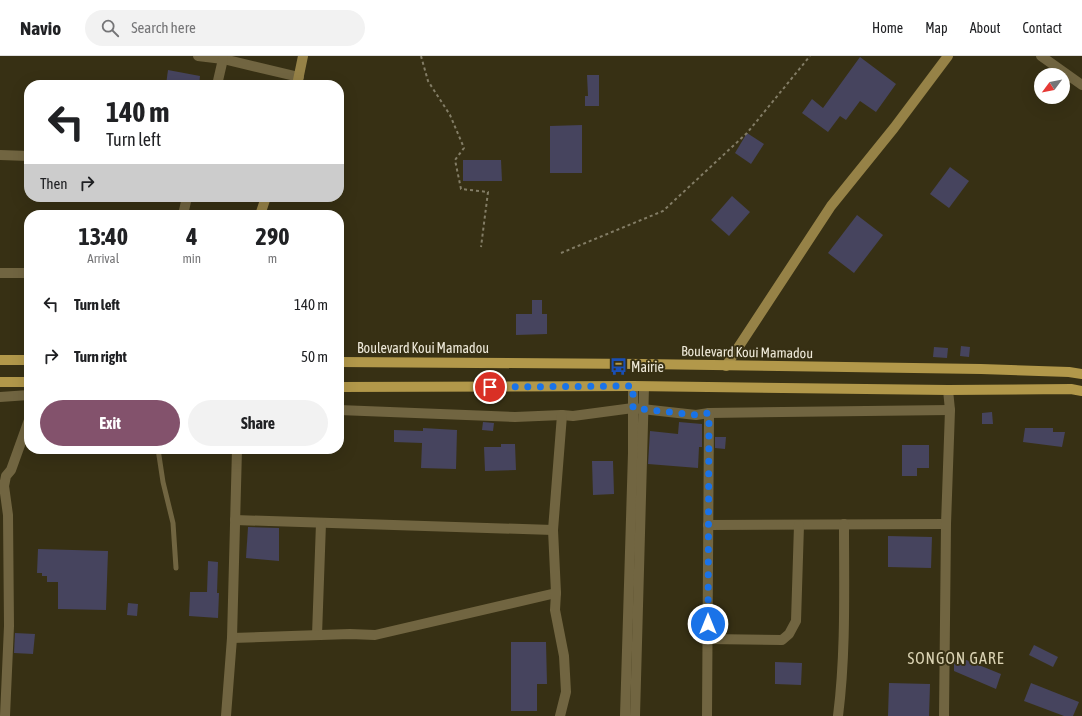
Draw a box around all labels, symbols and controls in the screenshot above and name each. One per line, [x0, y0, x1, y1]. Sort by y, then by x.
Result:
search box [85, 10, 365, 46]
text: Navio [20, 17, 61, 39]
icon: search [99, 17, 121, 39]
text: Search here [131, 19, 196, 36]
text: Home [872, 20, 903, 36]
text: Map [925, 20, 948, 36]
text: About [970, 20, 1001, 36]
text: Contact [1023, 20, 1062, 36]
north arrow [1034, 68, 1070, 104]
map controls [1034, 68, 1070, 104]
icon: left [40, 96, 92, 148]
text: 140 m [106, 96, 169, 128]
text: Turn left [106, 129, 161, 150]
icon: right [76, 172, 98, 194]
text: Then [40, 175, 68, 192]
text: 13:40 [79, 223, 128, 250]
text: 4 [186, 223, 197, 250]
text: 290 [256, 223, 289, 250]
text: Arrival [87, 251, 119, 266]
text: min [182, 251, 201, 266]
text: m [268, 251, 277, 266]
icon: left [40, 293, 62, 315]
text: Turn left [74, 296, 120, 313]
text: 140 m [294, 296, 328, 313]
street label: Boulevard Koui Mamadou [357, 340, 489, 356]
street label: Boulevard Koui Mamadou [681, 343, 813, 361]
icon: right [40, 345, 62, 367]
text: Turn right [74, 348, 127, 365]
text: 50 m [301, 348, 328, 365]
bus stop icon: Mairie [608, 357, 628, 377]
place label: Mairie [631, 359, 664, 375]
pin [473, 370, 507, 404]
icon: arrive [479, 376, 501, 398]
button: Exit [40, 400, 180, 446]
button: Share [188, 400, 328, 446]
position arrow [687, 603, 729, 645]
district label: SONGON GARE [907, 649, 1005, 667]

